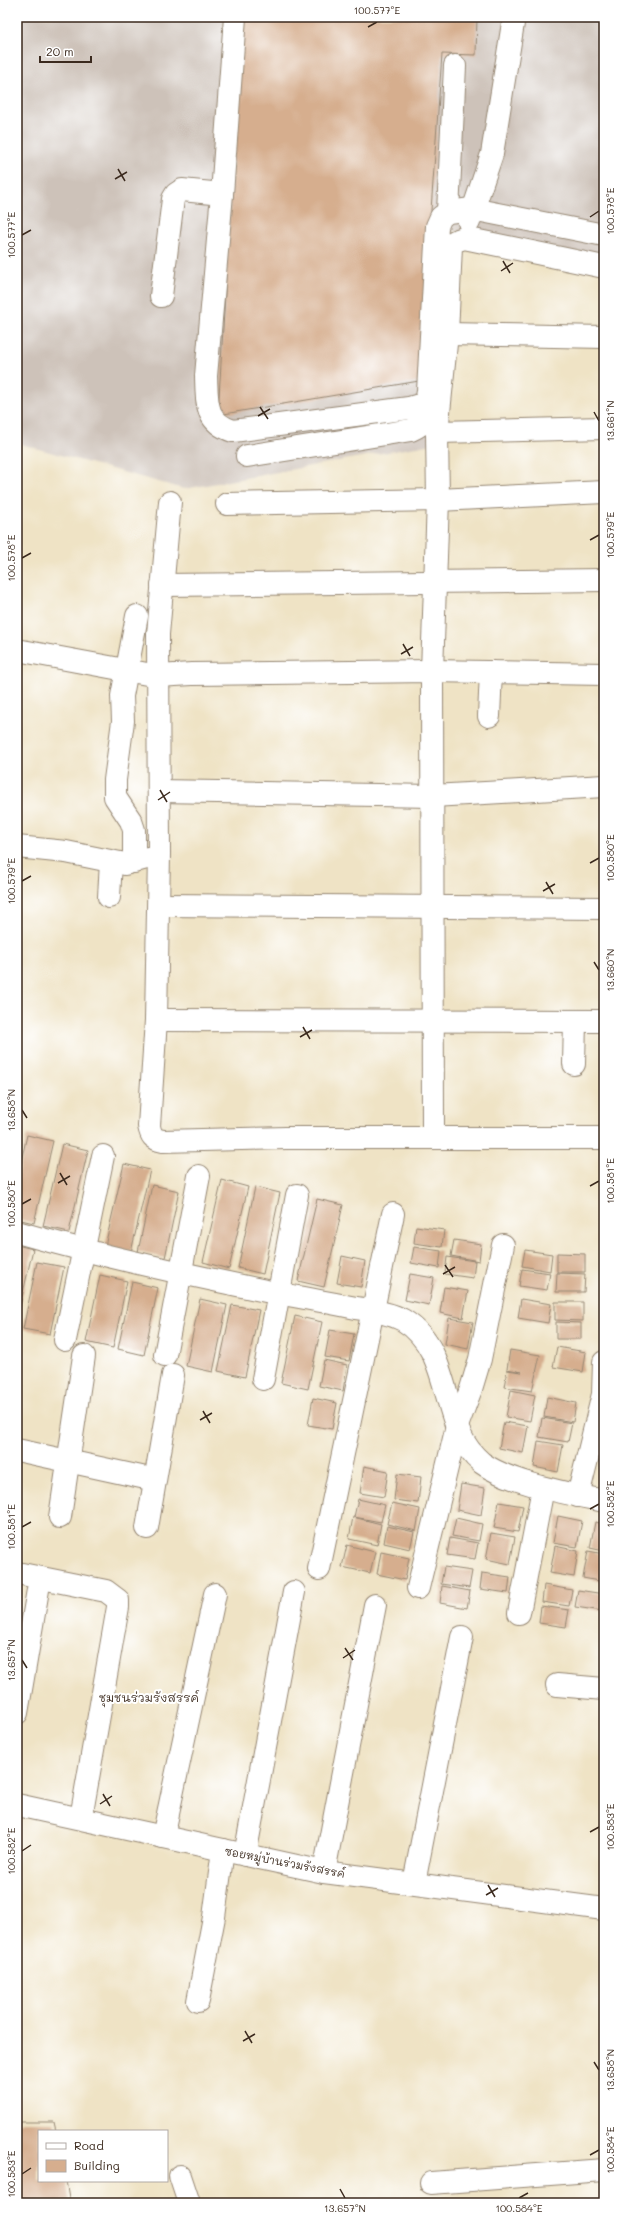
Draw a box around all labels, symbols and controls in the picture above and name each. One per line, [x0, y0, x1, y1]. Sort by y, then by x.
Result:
text: 100.577°E [354, 3, 400, 17]
scale bar [40, 38, 91, 64]
text: 20 m [46, 43, 74, 59]
text: 100.578°E [603, 187, 617, 234]
text: 100.577°E [4, 212, 18, 258]
text: 13.661°N [603, 400, 617, 442]
text: 100.579°E [603, 511, 617, 558]
text: 100.578°E [4, 534, 18, 581]
text: 100.580°E [603, 834, 617, 882]
text: 100.579°E [4, 857, 18, 904]
text: 13.660°N [603, 949, 617, 991]
text: 13.658°N [4, 1089, 18, 1131]
text: 100.581°E [603, 1158, 617, 1204]
text: 100.580°E [4, 1180, 18, 1228]
text: 100.582°E [603, 1480, 617, 1527]
text: 100.581°E [4, 1504, 18, 1550]
text: 13.657°N [4, 1639, 18, 1681]
district label: ชุมชนร่วมรังสรรค์ [99, 1689, 199, 1708]
text: 100.583°E [603, 1803, 617, 1851]
text: 100.582°E [4, 1827, 18, 1874]
street label: ซอยหมู่บ้านร่วมรังสรรค์ [223, 1843, 347, 1883]
text: 13.658°N [603, 2049, 617, 2091]
text: 100.584°E [603, 2126, 617, 2174]
legend [38, 2130, 168, 2182]
text: Road [74, 2137, 104, 2153]
text: 100.583°E [4, 2150, 18, 2198]
text: Building [74, 2157, 120, 2173]
text: 13.657°N [324, 2201, 366, 2215]
text: 100.584°E [495, 2201, 543, 2215]

